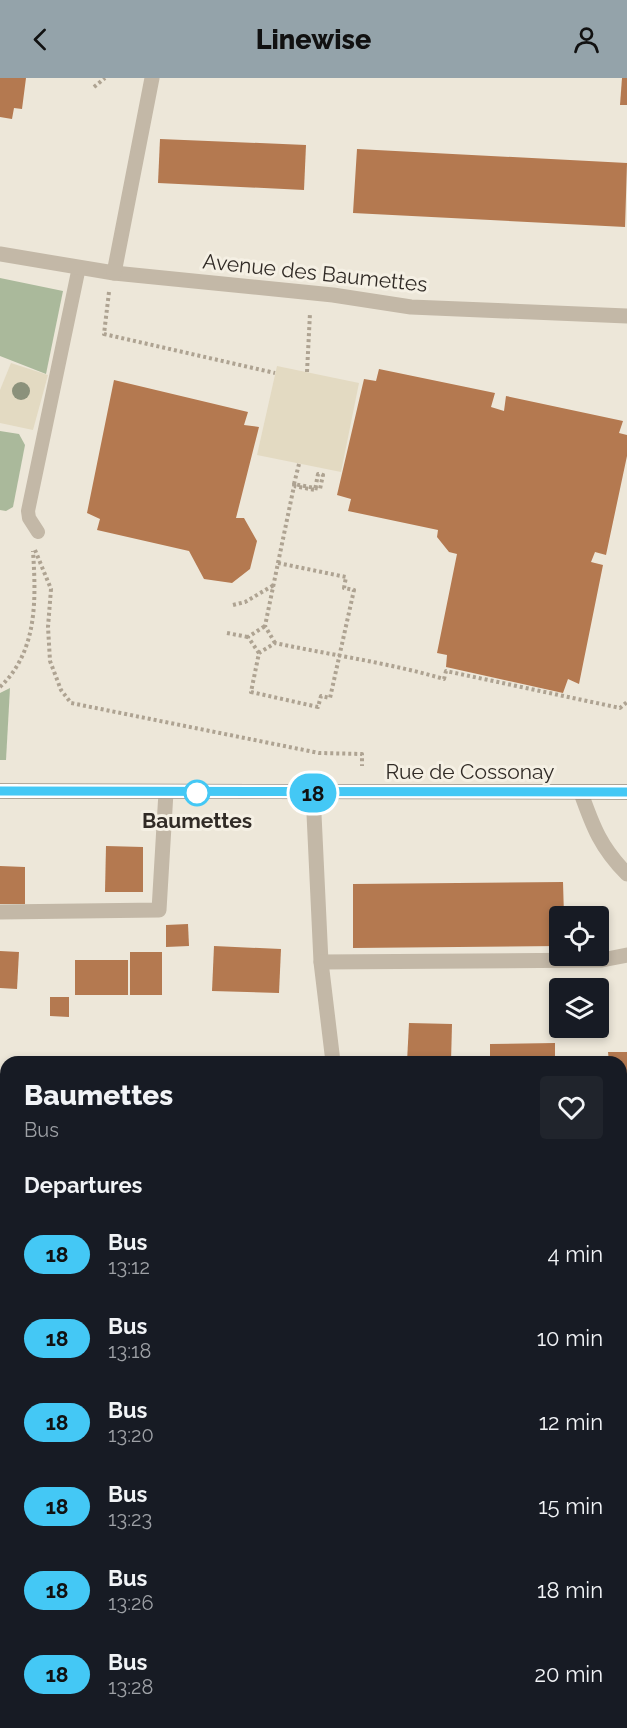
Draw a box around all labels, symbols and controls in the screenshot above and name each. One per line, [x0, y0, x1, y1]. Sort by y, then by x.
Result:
icon: back [24, 23, 57, 56]
icon: person [570, 23, 603, 56]
text: Linewise [256, 24, 371, 55]
street label: Avenue des Baumettes [202, 248, 429, 297]
street label: Rue de Cossonay [386, 759, 554, 784]
line badge: 18 [286, 774, 340, 812]
marker: Baumettes [184, 780, 210, 806]
text: 18 [301, 781, 325, 806]
place label: Baumettes [142, 808, 252, 833]
map controls [549, 906, 609, 1038]
button: locate [549, 906, 609, 966]
button: layers [549, 978, 609, 1038]
button: heart [540, 1076, 603, 1139]
text: Baumettes [24, 1079, 173, 1112]
text: Bus [24, 1118, 59, 1142]
text: Departures [24, 1172, 142, 1198]
text: Bus [108, 1229, 147, 1255]
text: 4 min [548, 1241, 603, 1267]
text: 18 [45, 1242, 69, 1267]
text: 13:12 [108, 1255, 150, 1279]
text: Bus [108, 1313, 147, 1339]
text: 10 min [537, 1325, 603, 1351]
text: 18 [45, 1326, 69, 1351]
text: 13:18 [108, 1339, 151, 1363]
text: Bus [108, 1397, 147, 1423]
text: 12 min [539, 1409, 603, 1435]
text: 18 [45, 1410, 69, 1435]
text: 13:20 [108, 1423, 154, 1447]
text: Bus [108, 1481, 147, 1507]
text: 15 min [538, 1493, 603, 1519]
text: 18 [45, 1494, 69, 1519]
text: 13:23 [108, 1507, 152, 1531]
text: Bus [108, 1565, 147, 1591]
text: 18 min [537, 1577, 603, 1603]
text: 18 [45, 1578, 69, 1603]
text: 13:26 [108, 1591, 153, 1615]
text: Bus [108, 1649, 147, 1675]
text: 20 min [535, 1661, 603, 1687]
text: 18 [45, 1662, 69, 1687]
text: 13:28 [108, 1675, 153, 1699]

